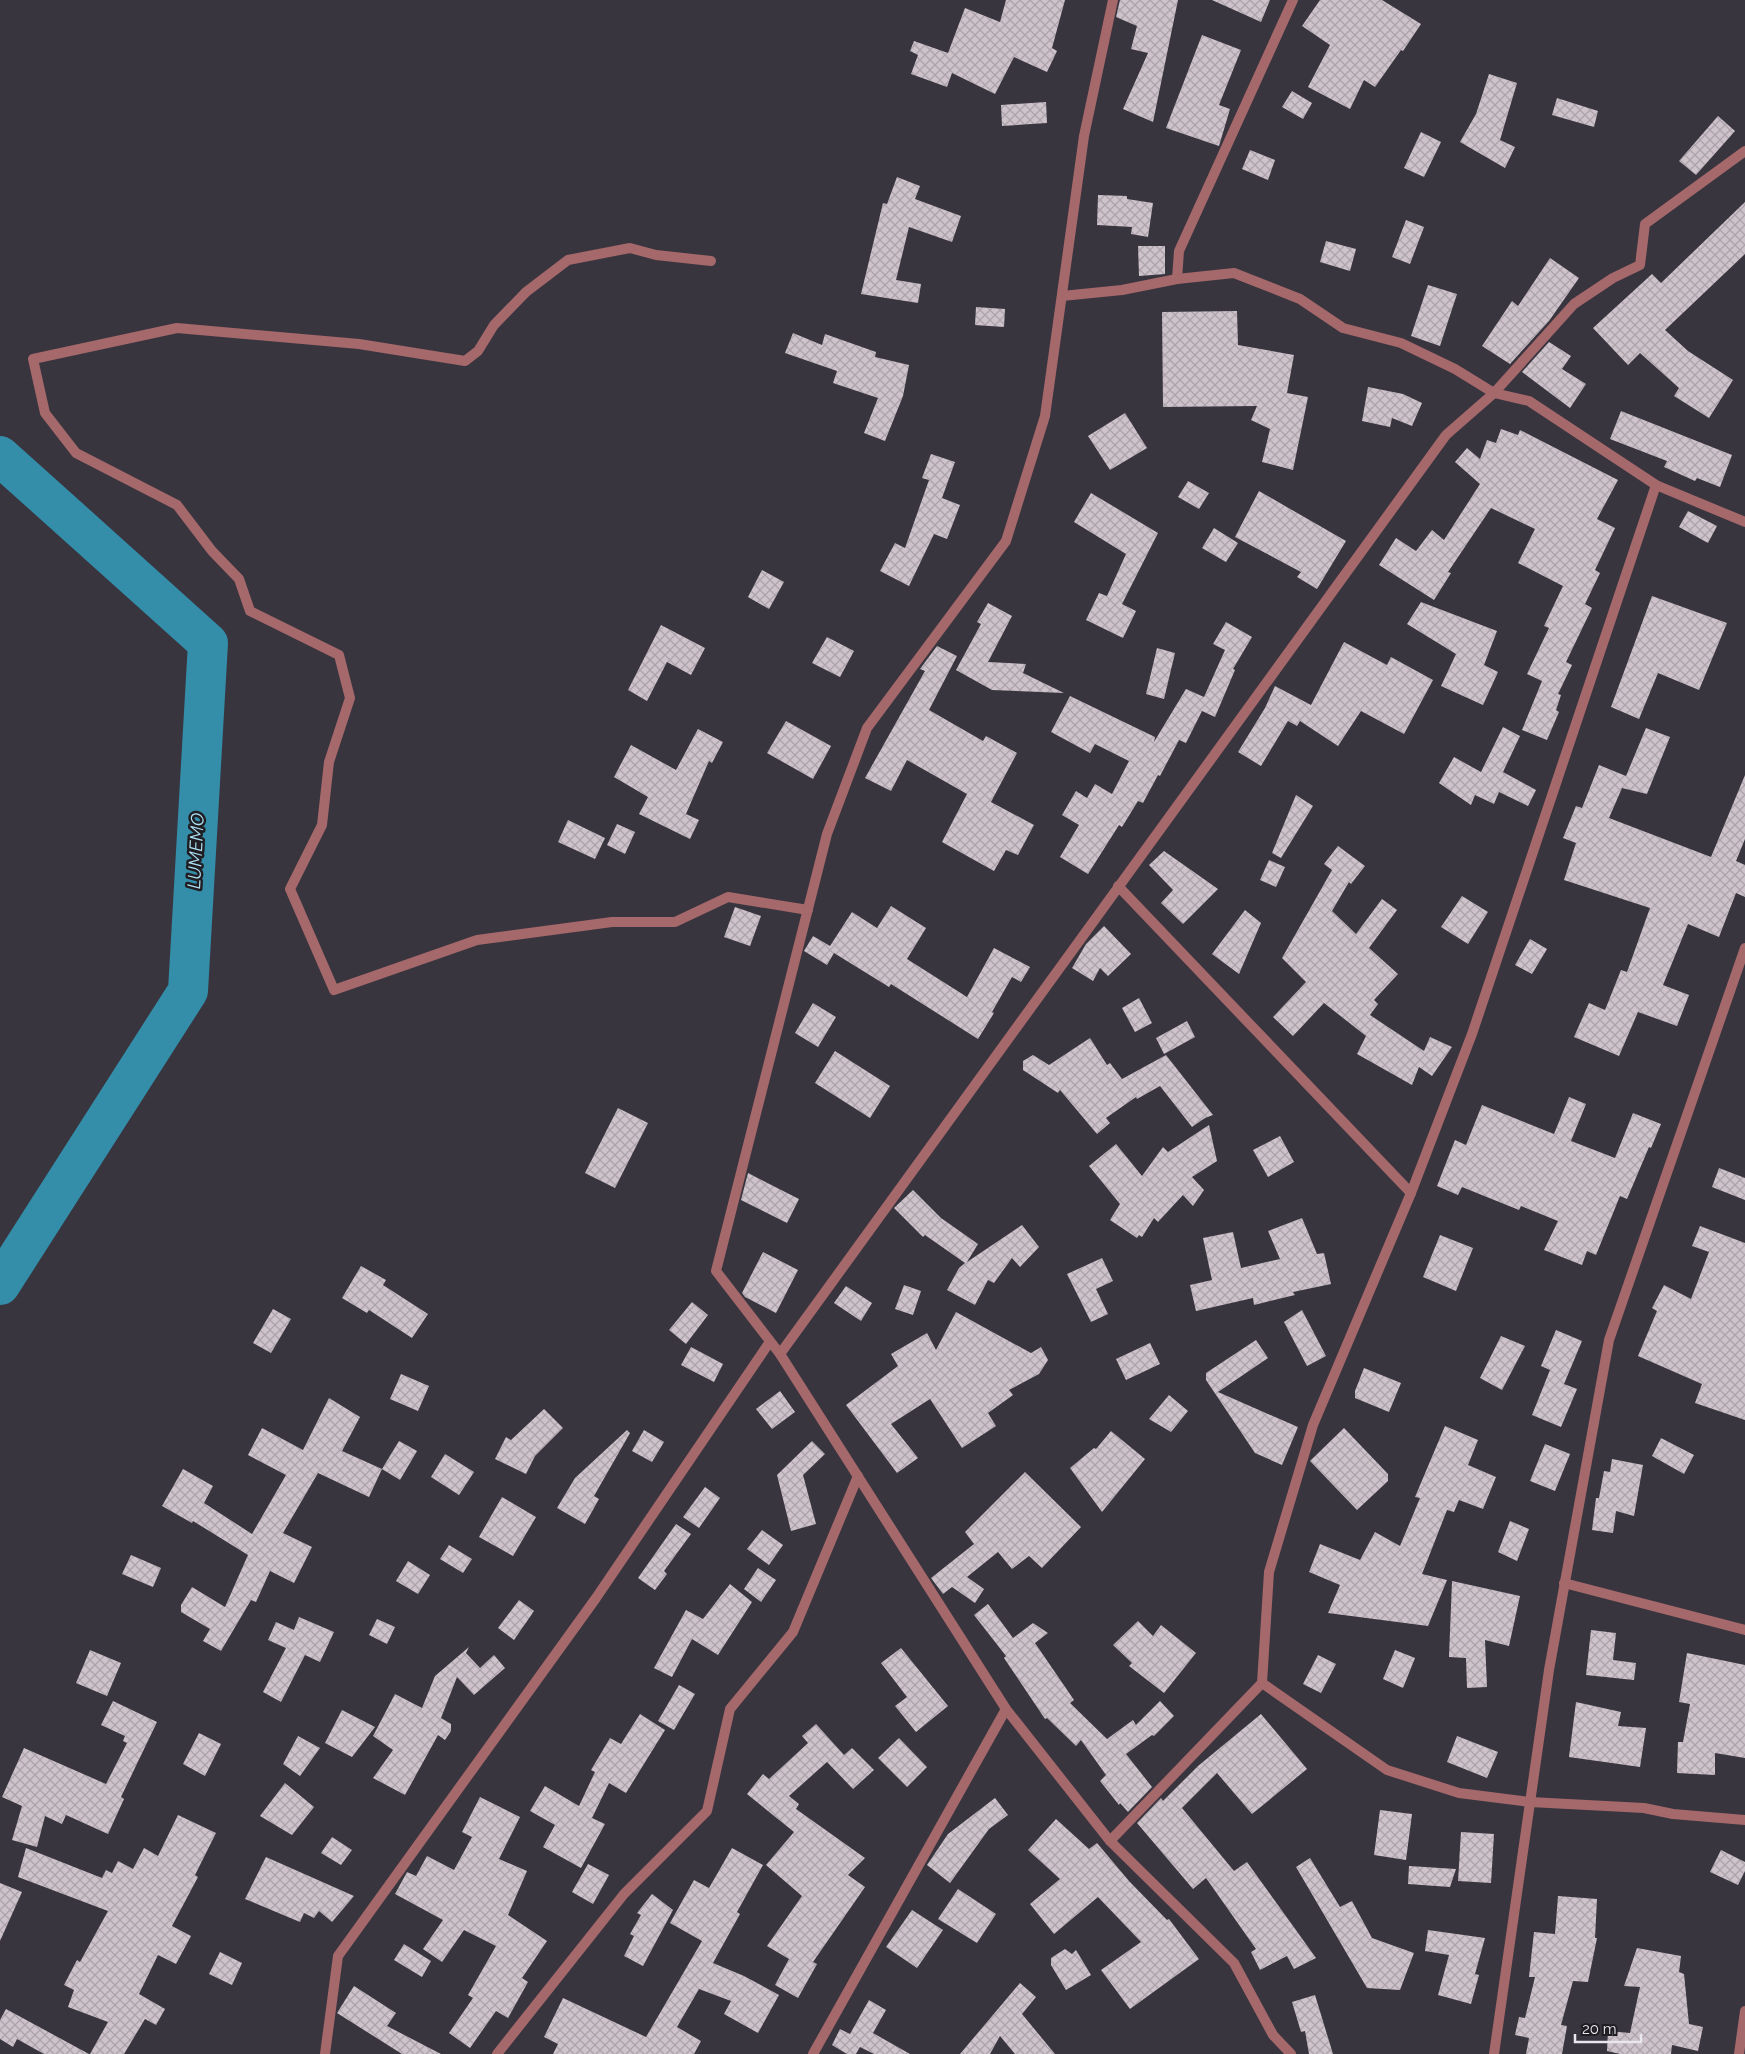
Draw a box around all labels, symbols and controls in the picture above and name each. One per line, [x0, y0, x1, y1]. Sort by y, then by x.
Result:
water label: LUMEMO [183, 812, 208, 890]
scale bar [1575, 2012, 1641, 2044]
text: 20 m [1582, 2020, 1617, 2038]

